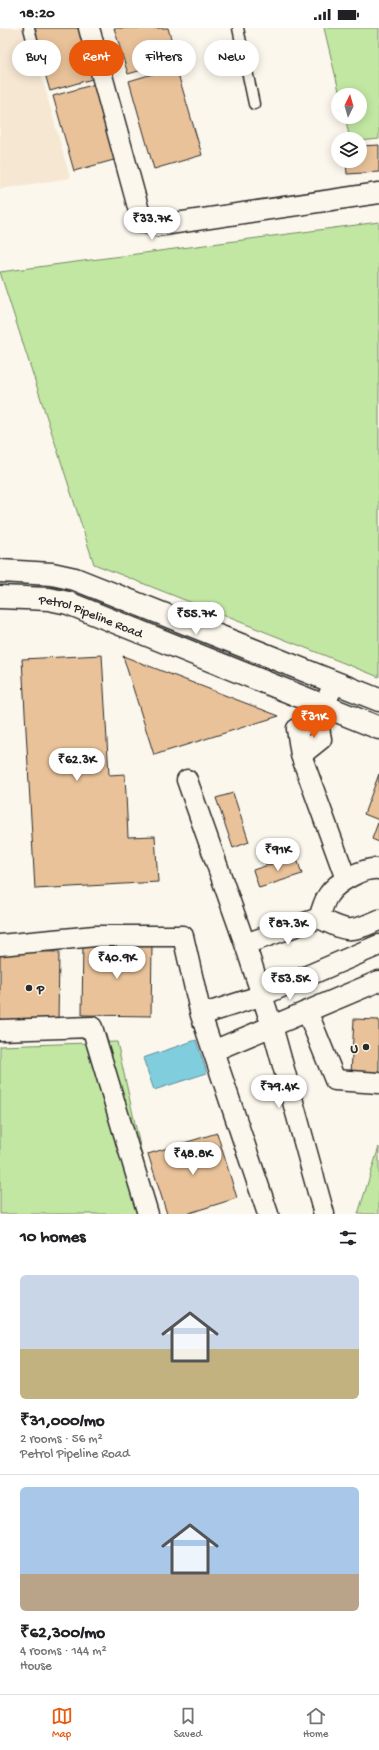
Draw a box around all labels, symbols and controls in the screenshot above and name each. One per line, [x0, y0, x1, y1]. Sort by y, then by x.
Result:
text: 18:20 [20, 5, 55, 23]
chip: Buy [12, 40, 61, 76]
chip: Rent [69, 40, 124, 76]
chip: Filters [132, 40, 196, 76]
chip: New [204, 40, 259, 76]
north arrow [331, 88, 367, 124]
map controls [331, 88, 367, 168]
button: layers [331, 132, 367, 168]
pin: ₹33.7K [119, 207, 185, 241]
text: ₹33.7K [133, 212, 171, 227]
street label: Petrol Pipeline Road [38, 594, 146, 643]
pin: ₹55.7K [163, 602, 229, 636]
text: ₹55.7K [176, 607, 216, 622]
pin: ₹31K [290, 705, 338, 739]
text: ₹31K [301, 710, 327, 725]
pin: ₹62.3K [44, 748, 110, 782]
text: ₹62.3K [58, 753, 96, 768]
pin: ₹91K [254, 838, 302, 872]
text: ₹91K [265, 843, 291, 858]
pin: ₹87.3K [255, 912, 321, 946]
text: ₹87.3K [268, 917, 308, 932]
pin: ₹40.9K [84, 946, 150, 980]
text: ₹40.9K [98, 951, 136, 966]
pin: ₹53.5K [257, 967, 323, 1001]
text: ₹53.5K [270, 972, 310, 987]
marker: P [24, 983, 34, 993]
place label: P [36, 983, 45, 998]
place label: U [350, 1042, 358, 1057]
marker: U [361, 1042, 371, 1052]
pin: ₹79.4K [246, 1075, 312, 1109]
text: ₹79.4K [260, 1080, 298, 1095]
pin: ₹48.8K [160, 1142, 226, 1176]
text: ₹48.8K [173, 1147, 213, 1162]
icon: filters [337, 1227, 359, 1249]
text: 10 homes [20, 1228, 86, 1248]
icon: home [154, 1301, 226, 1373]
text: ₹31,000/mo [20, 1412, 105, 1432]
text: 2 rooms · 56 m² [20, 1432, 103, 1447]
text: Petrol Pipeline Road [20, 1447, 130, 1462]
icon: home [154, 1513, 226, 1585]
text: ₹62,300/mo [20, 1624, 105, 1644]
text: 4 rooms · 144 m² [20, 1644, 107, 1659]
text: House [20, 1659, 52, 1674]
tab: Map [51, 1705, 73, 1741]
tab: Saved [174, 1705, 202, 1741]
tab: Home [303, 1705, 328, 1741]

